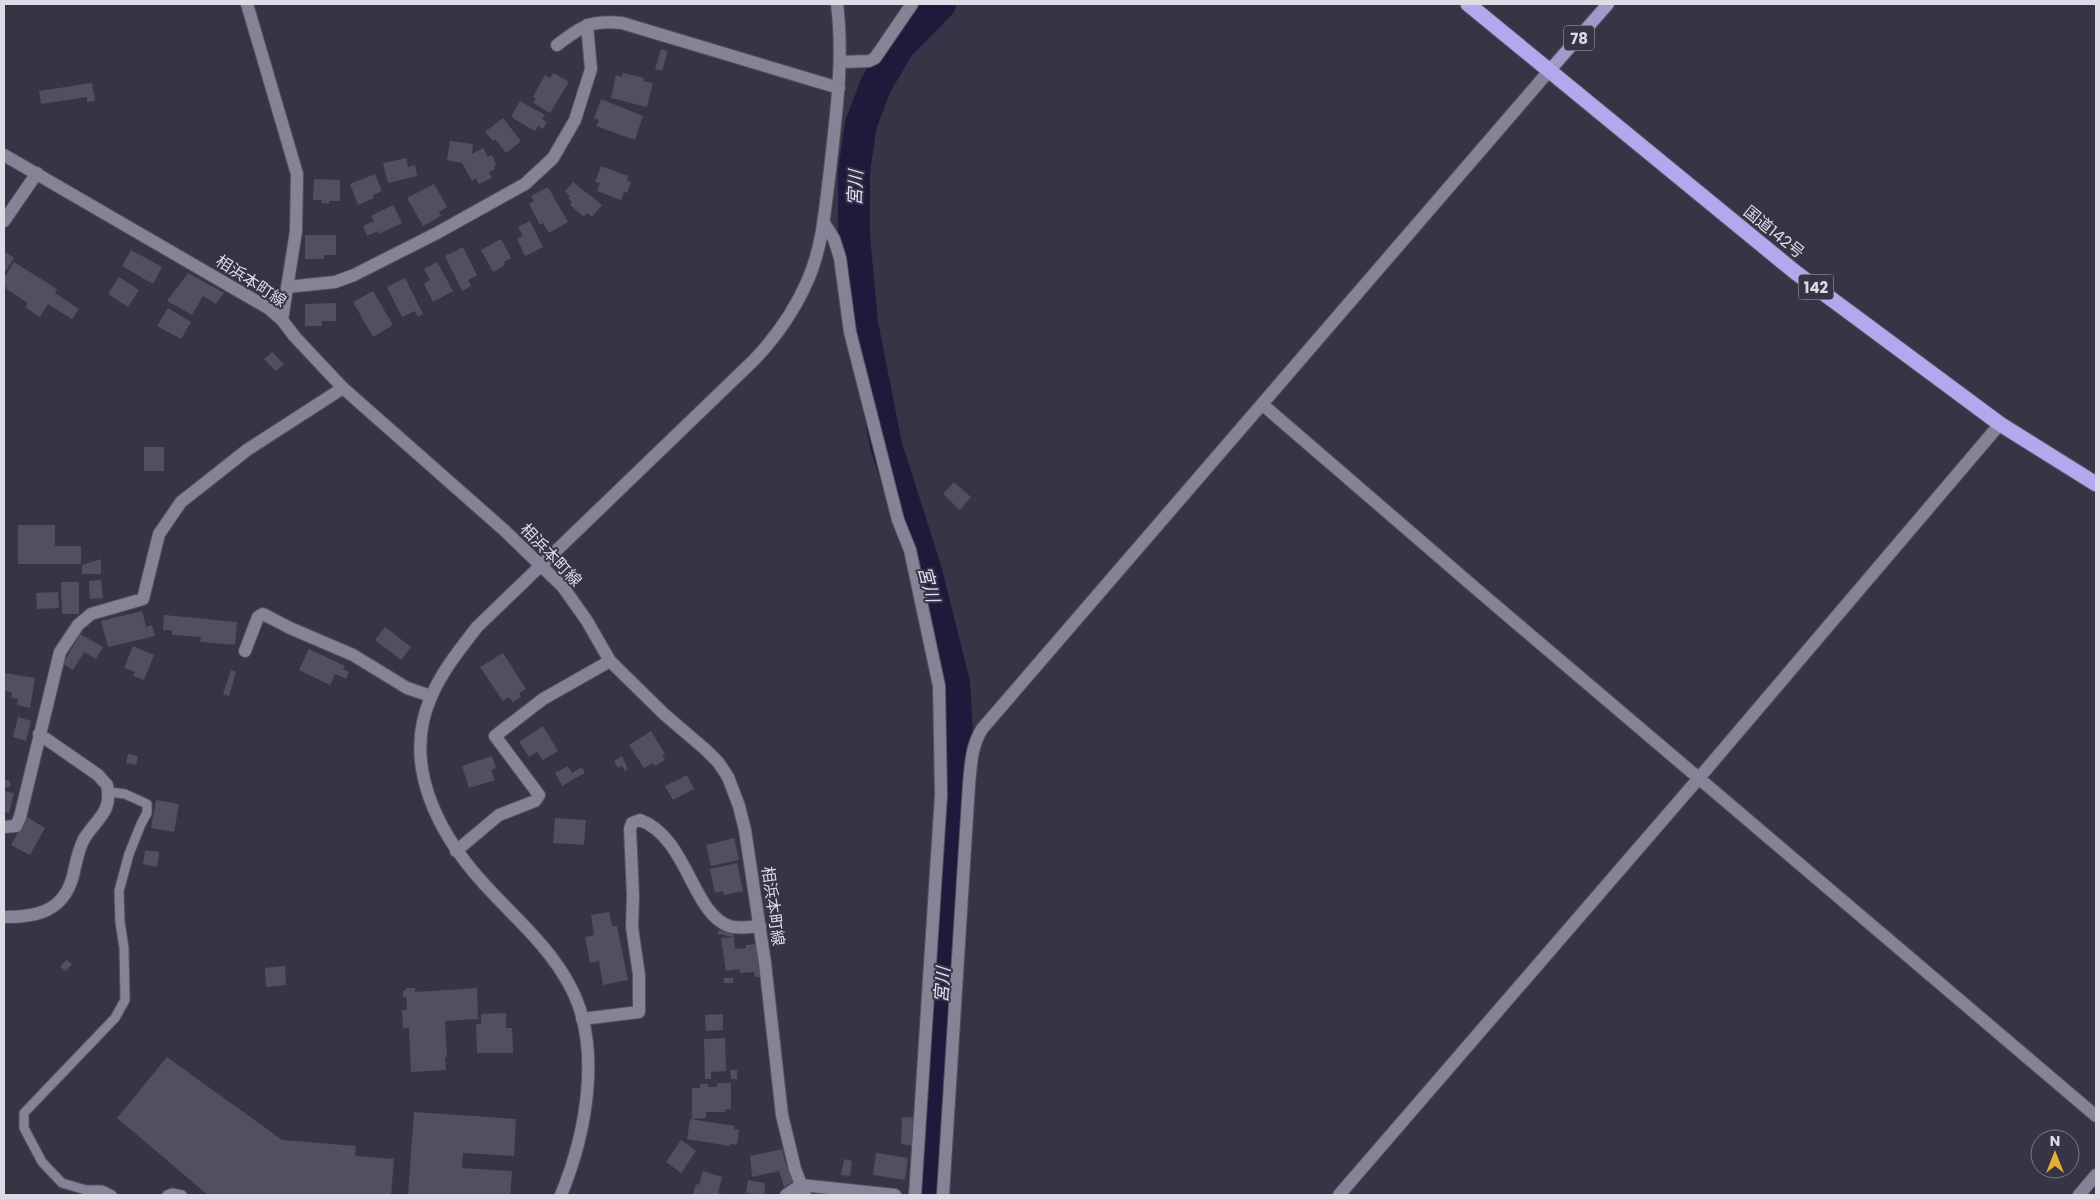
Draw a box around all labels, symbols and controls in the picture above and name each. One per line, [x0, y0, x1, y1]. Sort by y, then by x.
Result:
road number: 78 [1564, 26, 1594, 50]
water label: 宮川 [842, 168, 868, 206]
street label: 国道142号 [1739, 200, 1809, 264]
street label: 相浜本町線 [211, 250, 291, 312]
road number: 142 [1798, 274, 1834, 300]
street label: 相浜本町線 [515, 518, 587, 592]
water label: 宮川 [912, 563, 946, 607]
street label: 相浜本町線 [756, 865, 790, 947]
water label: 宮川 [928, 964, 956, 1004]
north arrow [2030, 1129, 2080, 1179]
text: N [2050, 1131, 2060, 1151]

